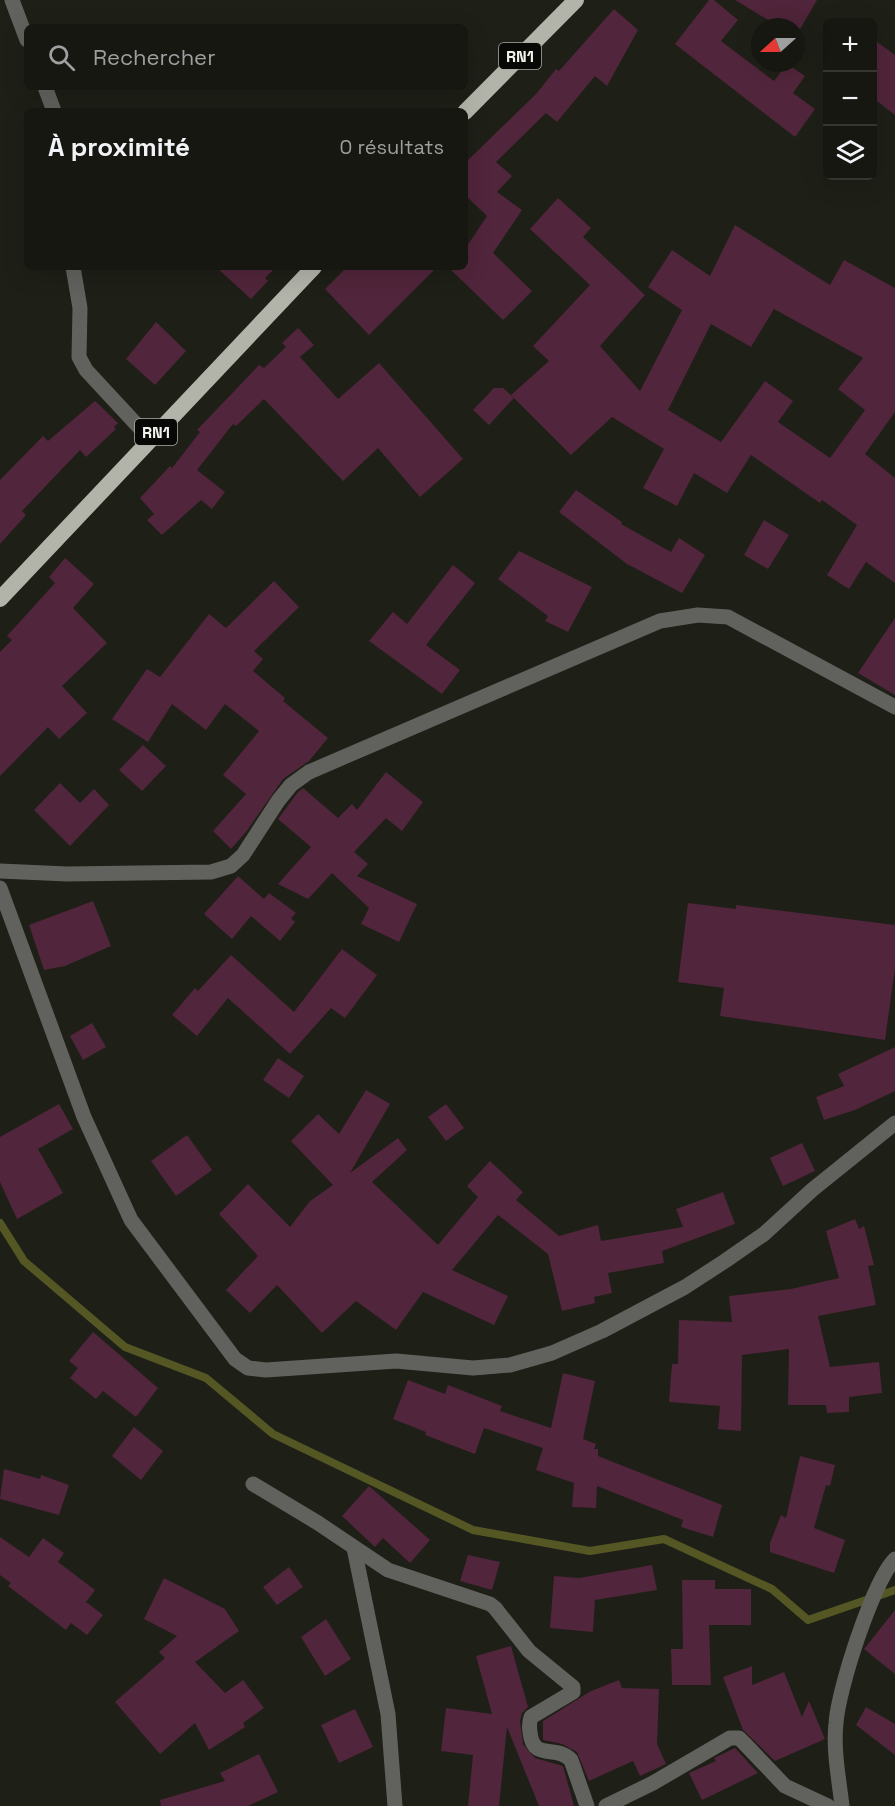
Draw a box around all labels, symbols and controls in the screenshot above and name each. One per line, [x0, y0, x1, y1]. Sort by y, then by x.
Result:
north arrow [751, 18, 805, 72]
map controls [823, 18, 877, 180]
button: + [823, 18, 877, 72]
search box [24, 24, 468, 90]
icon: search [45, 41, 78, 74]
text: Rechercher [93, 43, 215, 71]
road number: RN1 [499, 43, 541, 69]
button: − [823, 72, 877, 126]
button: layers [823, 126, 877, 180]
text: À proximité [48, 130, 190, 164]
text: 0 résultats [340, 134, 444, 160]
road number: RN1 [135, 419, 177, 445]

